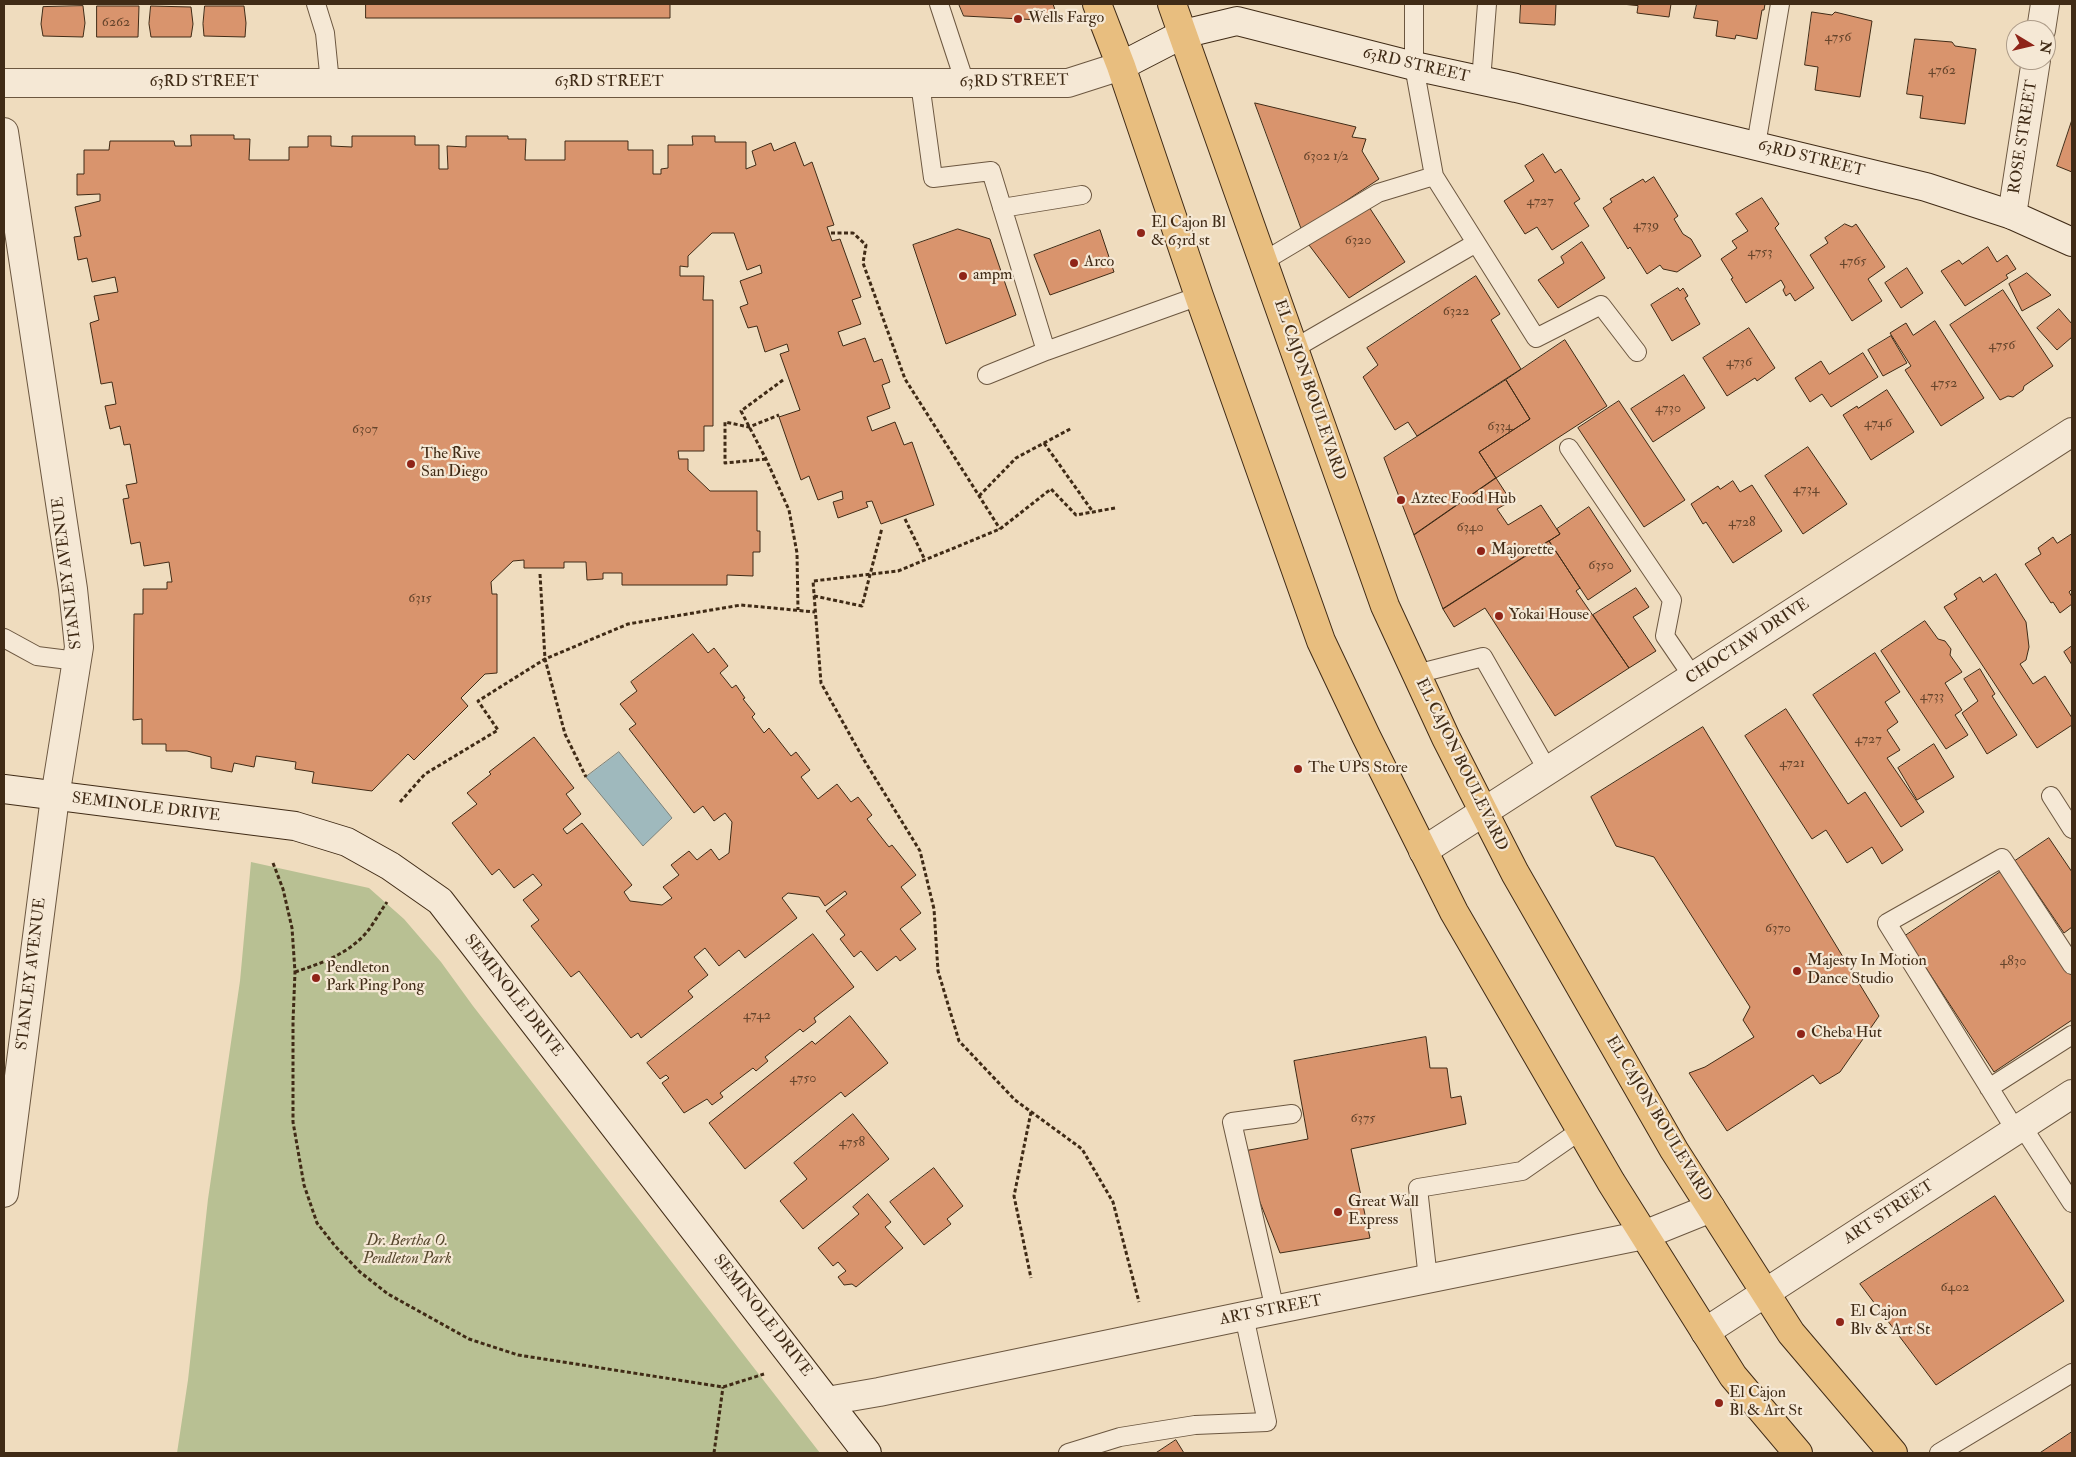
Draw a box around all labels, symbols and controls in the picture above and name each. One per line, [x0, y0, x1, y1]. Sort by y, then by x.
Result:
place label: Wells Fargo [1028, 9, 1104, 29]
marker: Wells Fargo [1012, 13, 1024, 25]
house number: 6262 [102, 15, 130, 31]
north arrow [2006, 20, 2056, 70]
house number: 4756 [1825, 30, 1851, 46]
text: N [2036, 40, 2055, 55]
street label: 63RD STREET [1361, 44, 1471, 88]
house number: 4762 [1928, 63, 1956, 79]
street label: 63RD STREET [959, 71, 1069, 93]
street label: 63RD STREET [149, 73, 259, 93]
street label: 63RD STREET [554, 73, 664, 93]
street label: ROSE STREET [2006, 79, 2042, 195]
street label: 63RD STREET [1756, 136, 1866, 182]
house number: 6302 1/2 [1303, 149, 1349, 165]
house number: 4727 [1526, 194, 1554, 210]
place label: El Cajon Bl & 63rd st [1151, 214, 1226, 252]
house number: 4739 [1633, 218, 1659, 234]
marker: El Cajon Bl & 63rd st [1135, 227, 1147, 239]
house number: 6320 [1345, 233, 1371, 249]
house number: 4753 [1747, 245, 1773, 261]
place label: Arco [1084, 253, 1114, 273]
house number: 4765 [1840, 254, 1866, 270]
marker: Arco [1068, 257, 1080, 269]
place label: ampm [973, 266, 1012, 286]
marker: ampm [957, 270, 969, 282]
street label: EL CAJON BOULEVARD [1269, 297, 1349, 483]
house number: 6322 [1443, 304, 1469, 320]
house number: 4756 [1989, 338, 2015, 354]
house number: 4736 [1726, 355, 1752, 371]
house number: 4752 [1931, 376, 1957, 392]
house number: 4730 [1655, 401, 1681, 417]
house number: 4746 [1864, 416, 1892, 432]
house number: 6334 [1487, 419, 1513, 435]
house number: 6307 [352, 422, 378, 438]
place label: The Rive San Diego [421, 445, 488, 483]
marker: The Rive San Diego [405, 458, 417, 470]
house number: 4734 [1793, 482, 1819, 498]
place label: Aztec Food Hub [1411, 490, 1516, 510]
marker: Aztec Food Hub [1395, 494, 1407, 506]
street label: STANLEY AVENUE [49, 496, 87, 650]
house number: 4728 [1728, 515, 1756, 531]
house number: 6340 [1456, 520, 1484, 536]
place label: Majorette [1491, 541, 1554, 561]
marker: Majorette [1475, 545, 1487, 557]
house number: 6350 [1588, 558, 1614, 574]
house number: 6315 [408, 591, 432, 607]
street label: CHOCTAW DRIVE [1683, 595, 1813, 689]
place label: Yokai House [1509, 606, 1589, 626]
marker: Yokai House [1493, 610, 1505, 622]
street label: EL CAJON BOULEVARD [1411, 675, 1511, 855]
house number: 4733 [1920, 689, 1944, 705]
house number: 4727 [1854, 732, 1882, 748]
house number: 4721 [1779, 756, 1805, 772]
place label: The UPS Store [1308, 759, 1408, 779]
marker: The UPS Store [1292, 763, 1304, 775]
street label: SEMINOLE DRIVE [71, 789, 221, 827]
street label: STANLEY AVENUE [13, 897, 51, 1051]
house number: 6370 [1765, 921, 1791, 937]
street label: SEMINOLE DRIVE [459, 931, 567, 1061]
place label: Majesty In Motion Dance Studio [1807, 952, 1927, 990]
house number: 4830 [2000, 954, 2026, 970]
place label: Pendleton Park Ping Pong [326, 959, 424, 997]
marker: Majesty In Motion Dance Studio [1791, 965, 1803, 977]
marker: Pendleton Park Ping Pong [310, 972, 322, 984]
house number: 4742 [743, 1008, 771, 1024]
place label: Cheba Hut [1811, 1024, 1882, 1044]
marker: Cheba Hut [1795, 1028, 1807, 1040]
street label: EL CAJON BOULEVARD [1601, 1033, 1715, 1205]
house number: 4750 [790, 1071, 816, 1087]
house number: 6375 [1350, 1111, 1376, 1127]
house number: 4758 [839, 1135, 865, 1151]
street label: ART STREET [1840, 1177, 1938, 1249]
place label: Great Wall Express [1348, 1193, 1419, 1231]
marker: Great Wall Express [1332, 1206, 1344, 1218]
park label: Dr. Bertha O. Pendleton Park [362, 1232, 452, 1270]
street label: SEMINOLE DRIVE [708, 1251, 816, 1381]
house number: 6402 [1941, 1280, 1969, 1296]
street label: ART STREET [1218, 1292, 1324, 1330]
place label: El Cajon Blv & Art St [1850, 1303, 1930, 1341]
marker: El Cajon Blv & Art St [1834, 1316, 1846, 1328]
place label: El Cajon Bl & Art St [1729, 1384, 1802, 1422]
marker: El Cajon Bl & Art St [1713, 1397, 1725, 1409]

